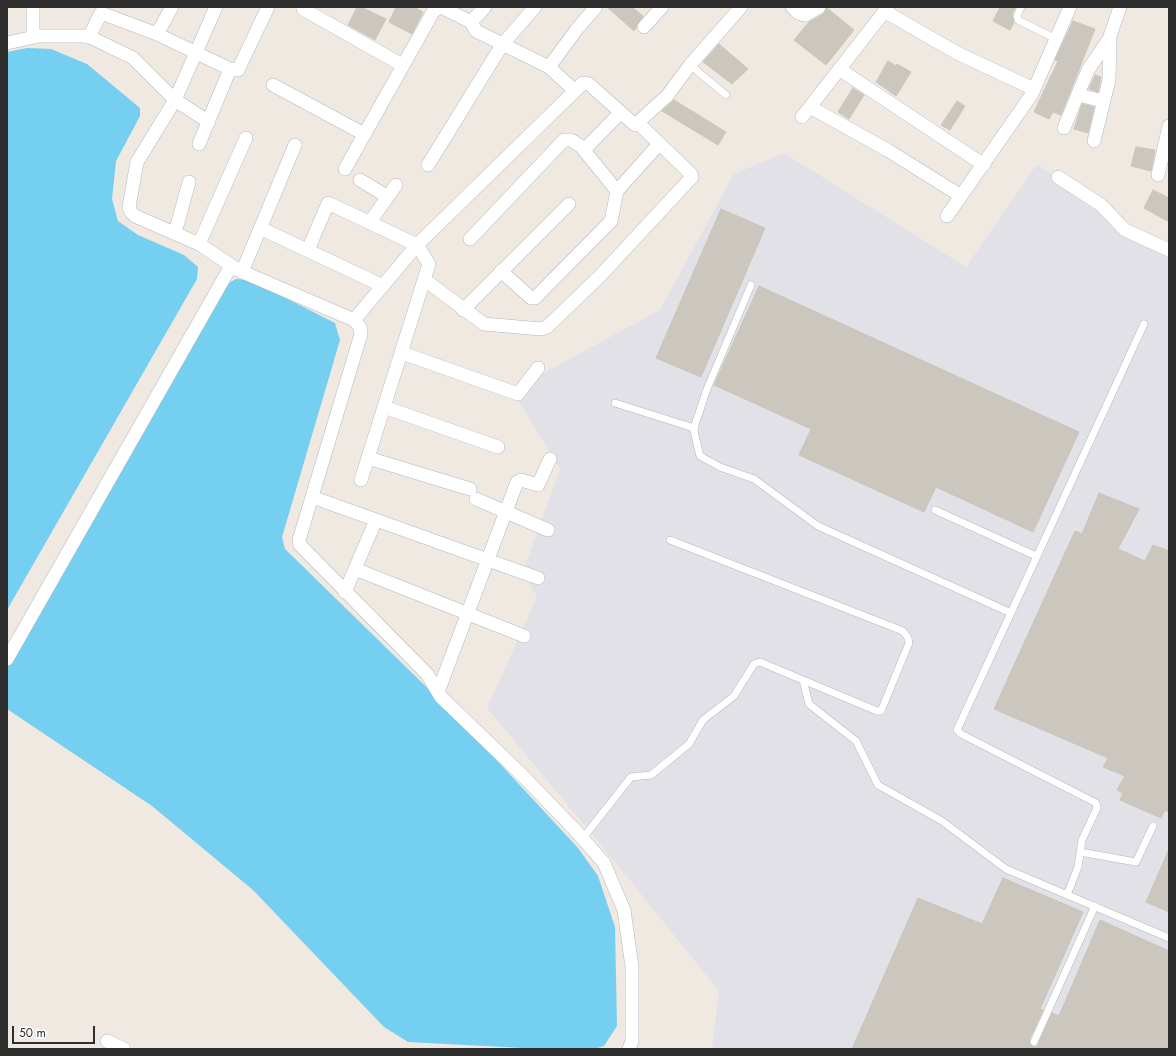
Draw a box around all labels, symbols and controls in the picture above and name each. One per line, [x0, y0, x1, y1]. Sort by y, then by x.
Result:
scale bar [14, 1018, 97, 1044]
text: 50 m [19, 1024, 46, 1042]

